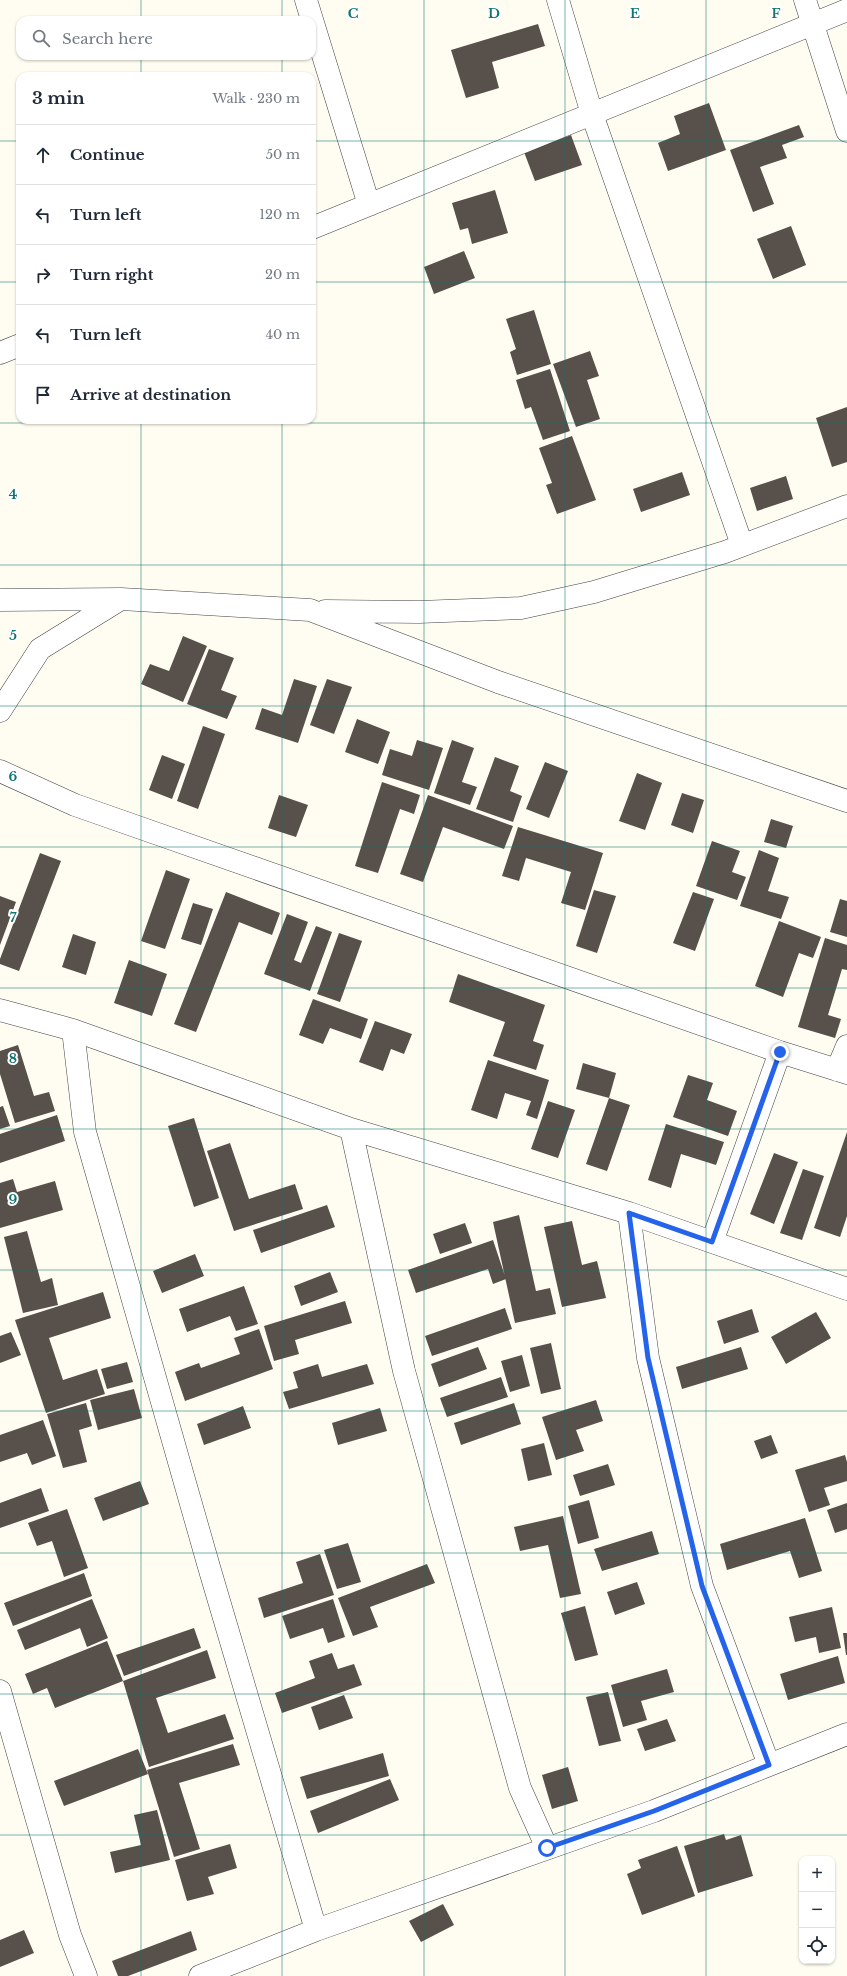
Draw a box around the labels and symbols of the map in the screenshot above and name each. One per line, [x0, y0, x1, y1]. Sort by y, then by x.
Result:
text: C [348, 5, 359, 22]
text: D [488, 5, 500, 22]
text: E [630, 5, 640, 22]
text: F [772, 5, 781, 22]
text: 4 [9, 486, 18, 503]
text: 5 [9, 627, 17, 644]
text: 6 [9, 768, 18, 785]
text: 7 [10, 909, 17, 926]
route end [771, 1043, 789, 1061]
text: 8 [9, 1050, 17, 1067]
text: 9 [9, 1191, 18, 1208]
route start [538, 1839, 556, 1857]

